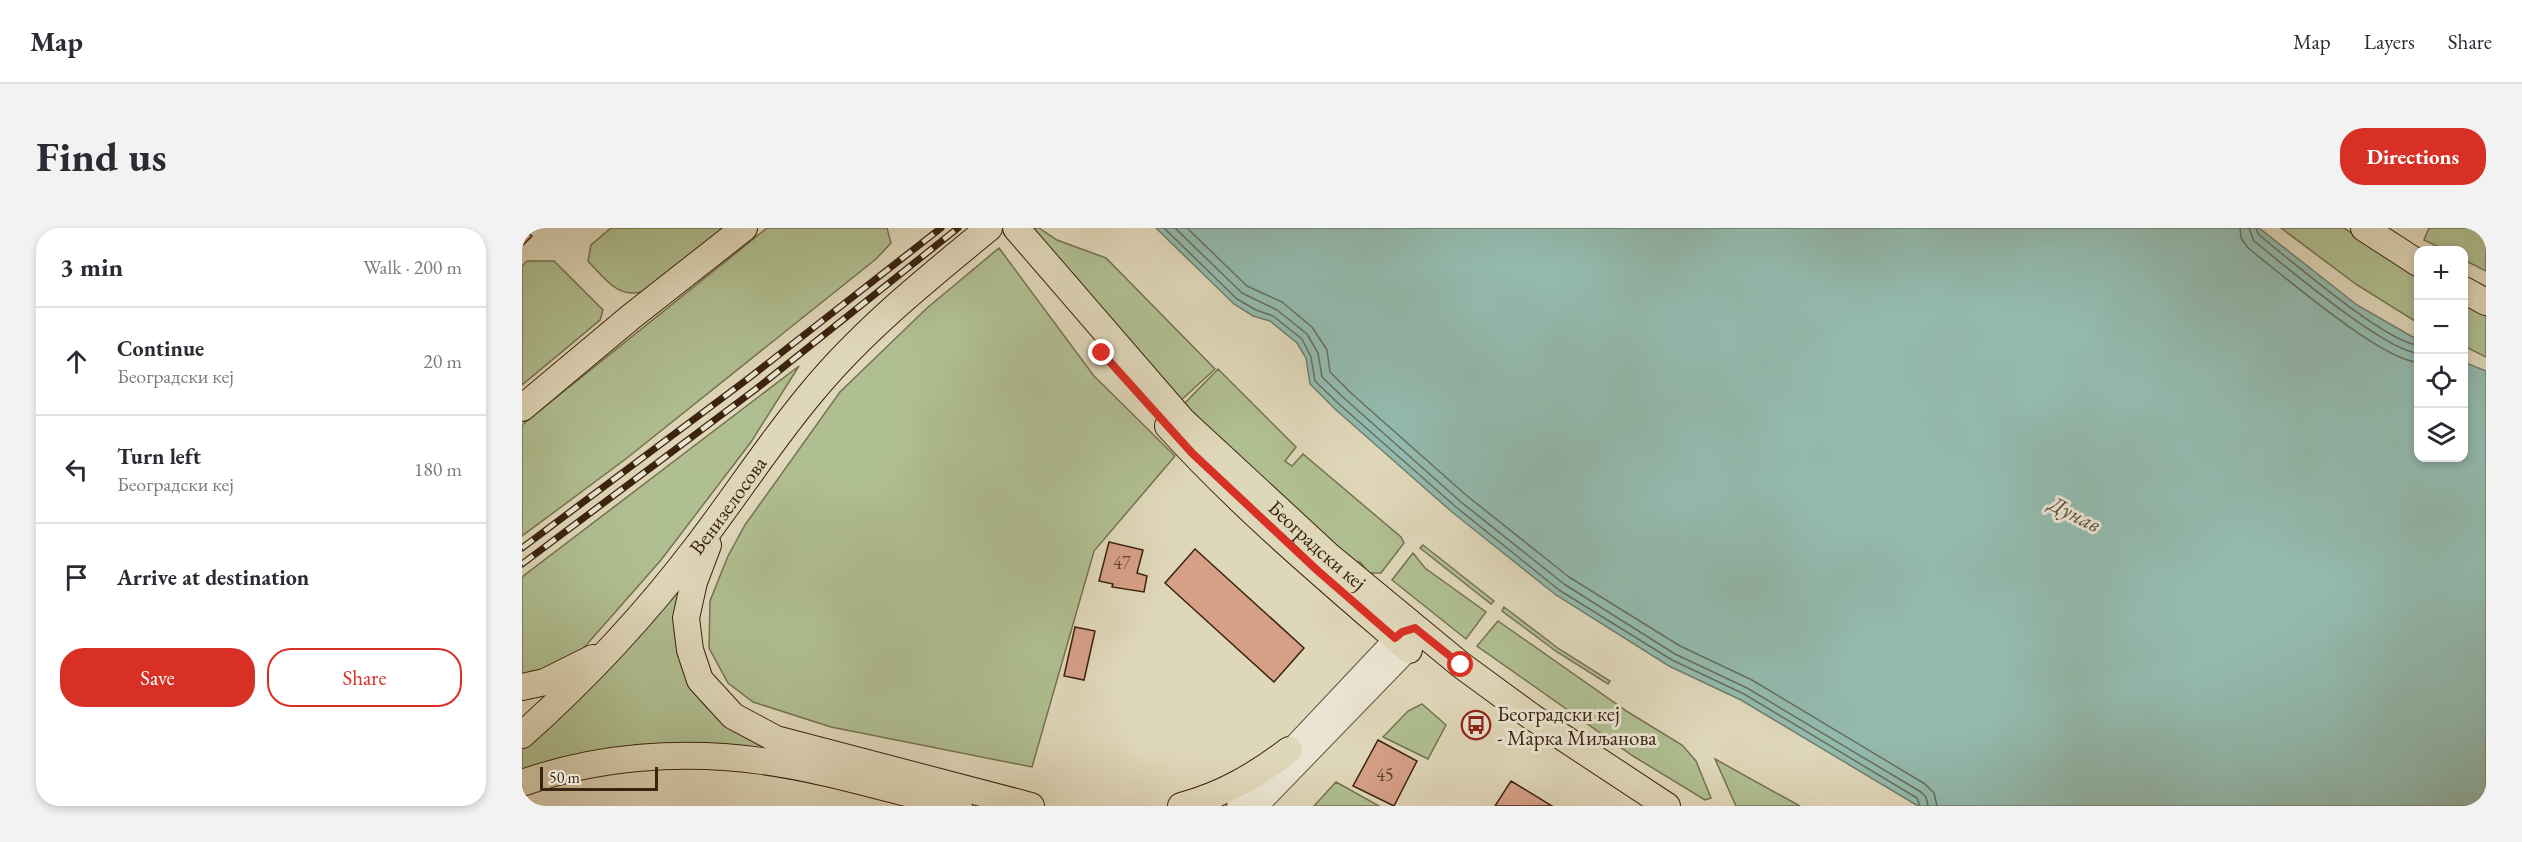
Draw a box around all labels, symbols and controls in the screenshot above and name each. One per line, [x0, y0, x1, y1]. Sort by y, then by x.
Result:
text: Map [30, 23, 83, 59]
text: Map [2293, 28, 2331, 55]
text: Layers [2364, 28, 2415, 55]
text: Share [2448, 28, 2492, 55]
button: Directions [2340, 128, 2486, 185]
text: Find us [36, 129, 167, 184]
map controls [2414, 246, 2468, 462]
button: + [2414, 246, 2468, 300]
text: 3 min [60, 250, 123, 284]
text: Walk · 200 m [363, 254, 462, 280]
button: − [2414, 300, 2468, 354]
text: Continue [117, 334, 204, 363]
route end [1088, 339, 1114, 365]
icon: ahead [60, 345, 93, 378]
text: 20 m [423, 348, 462, 374]
button: locate [2414, 354, 2468, 408]
text: Београдски кеј [117, 363, 234, 389]
button: layers [2414, 408, 2468, 462]
text: Turn left [117, 442, 201, 471]
street label: Венизелосова [682, 450, 772, 560]
icon: left [60, 453, 93, 486]
text: 180 m [414, 456, 462, 482]
text: Београдски кеј [117, 471, 234, 497]
water label: Дунав [2043, 488, 2106, 539]
street label: Београдски кеј [1263, 493, 1373, 595]
house number: 47 [1113, 551, 1131, 574]
icon: arrive [60, 561, 93, 594]
text: Arrive at destination [117, 563, 309, 592]
button: Save [60, 648, 255, 707]
button: Share [267, 648, 462, 707]
route start [1447, 651, 1473, 677]
place label: Београдски кеј - Марка Миљанова [1497, 700, 1657, 751]
bus stop icon: Београдски кеј - Марка Миљанова [1460, 709, 1492, 741]
house number: 45 [1376, 763, 1394, 786]
scale bar [540, 764, 658, 792]
text: 50 m [549, 767, 580, 788]

